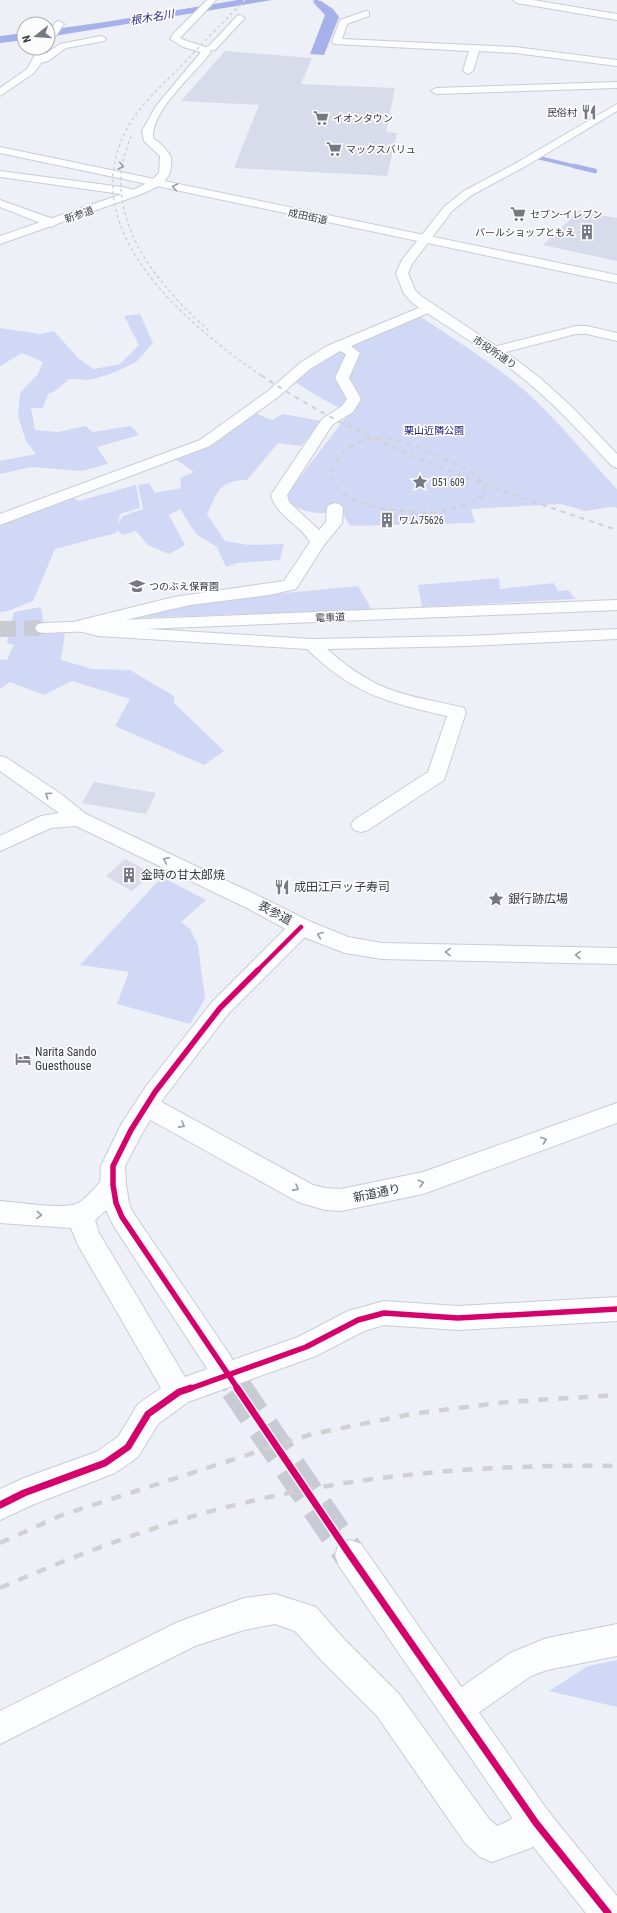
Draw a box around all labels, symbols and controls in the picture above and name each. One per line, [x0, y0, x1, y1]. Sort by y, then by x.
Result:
water label: 根木名川 [129, 7, 176, 27]
north arrow [16, 16, 56, 56]
text: N [20, 33, 34, 44]
restaurant icon: 民俗村 [580, 103, 598, 121]
place label: 民俗村 [547, 107, 577, 118]
supermarket icon: イオンタウン [312, 109, 330, 127]
place label: イオンタウン [333, 113, 393, 124]
supermarket icon: マックスバリュ [325, 140, 343, 158]
place label: マックスバリュ [346, 144, 416, 155]
one-way arrow [118, 161, 124, 170]
one-way arrow [172, 183, 178, 191]
street label: 新参道 [63, 204, 95, 225]
supermarket icon: セブン-イレブン [509, 205, 527, 223]
street label: 成田街道 [287, 207, 329, 226]
place label: セブン-イレブン [530, 209, 602, 220]
building icon: パールショップともえ [578, 223, 596, 241]
place label: パールショップともえ [475, 227, 575, 238]
street label: 市役所通り [471, 334, 519, 371]
park label: 栗山近隣公園 [404, 425, 464, 436]
place icon: D51 609 [411, 473, 429, 491]
place label: D51 609 [432, 477, 465, 488]
building icon: ワム75626 [378, 511, 396, 529]
place label: ワム75626 [399, 515, 444, 526]
school or university icon: つのぶえ保育園 [128, 577, 146, 595]
place label: つのぶえ保育園 [149, 581, 219, 592]
street label: 電車道 [315, 611, 345, 624]
one-way arrow [45, 792, 52, 800]
one-way arrow [162, 857, 170, 865]
building icon: 金時の甘太郎焼 [120, 866, 138, 884]
place label: 金時の甘太郎焼 [141, 868, 225, 882]
restaurant icon: 成田江戸ッ子寿司 [273, 878, 291, 896]
place label: 成田江戸ッ子寿司 [294, 880, 390, 894]
place icon: 銀行跡広場 [487, 890, 505, 908]
place label: 銀行跡広場 [508, 892, 568, 906]
street label: 表参道 [255, 898, 294, 928]
one-way arrow [317, 932, 325, 940]
one-way arrow [445, 948, 451, 956]
one-way arrow [575, 951, 581, 959]
place label: Narita Sando Guesthouse [35, 1045, 96, 1073]
hotel icon: Narita Sando Guesthouse [14, 1050, 32, 1068]
one-way arrow [178, 1120, 185, 1128]
one-way arrow [540, 1136, 547, 1144]
one-way arrow [418, 1179, 425, 1188]
street label: 新道通り [352, 1181, 402, 1205]
one-way arrow [291, 1183, 299, 1190]
one-way arrow [36, 1211, 42, 1220]

